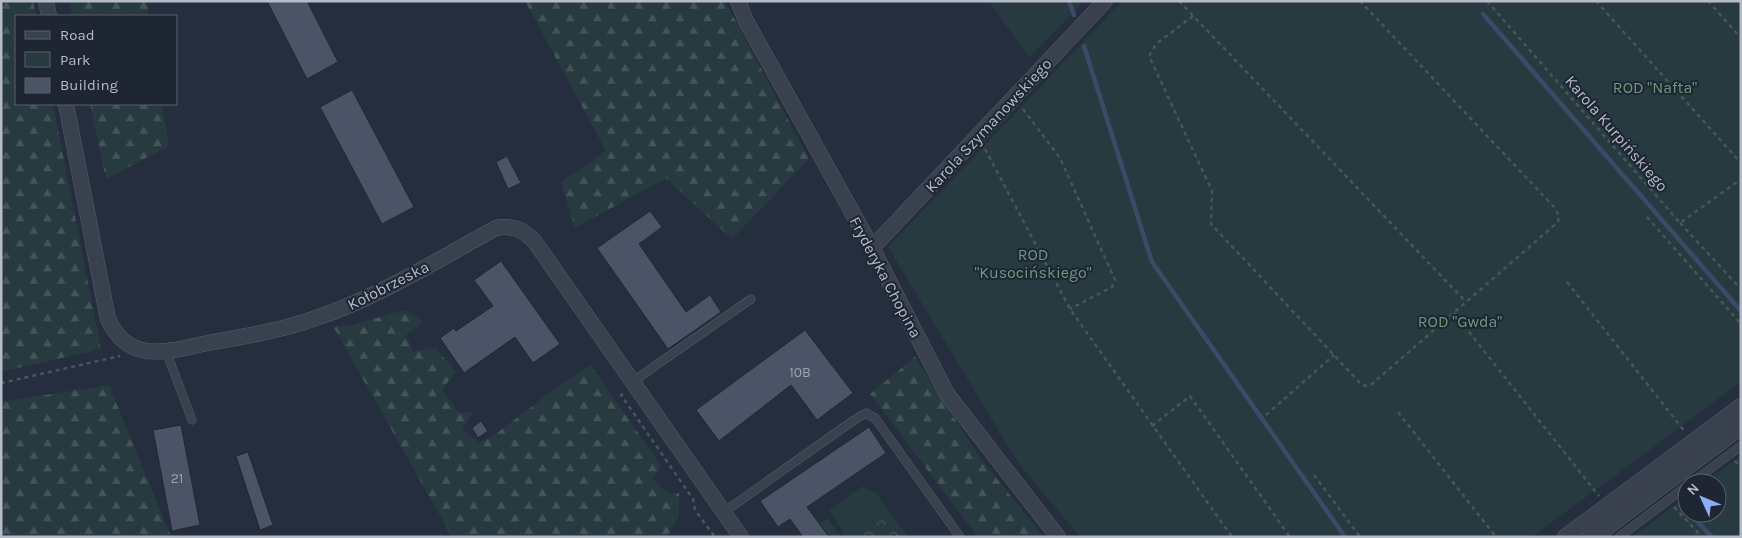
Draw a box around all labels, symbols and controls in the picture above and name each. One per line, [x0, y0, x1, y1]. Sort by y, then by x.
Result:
legend [15, 15, 178, 105]
text: Road [60, 26, 95, 44]
text: Park [60, 51, 90, 69]
street label: Karola Szymanowskiego [921, 54, 1056, 196]
street label: Karola Kurpińskiego [1561, 72, 1672, 195]
text: Building [60, 76, 118, 94]
park label: ROD "Nafta" [1613, 78, 1697, 97]
street label: Fryderyka Chopina [845, 213, 926, 341]
park label: ROD "Kusocińskiego" [974, 245, 1092, 282]
street label: Kołobrzeska [344, 257, 432, 314]
park label: ROD "Gwda" [1418, 312, 1502, 331]
house number: 10B [789, 364, 811, 381]
house number: 21 [171, 470, 183, 487]
north arrow [1677, 473, 1727, 523]
text: N [1683, 480, 1703, 499]

